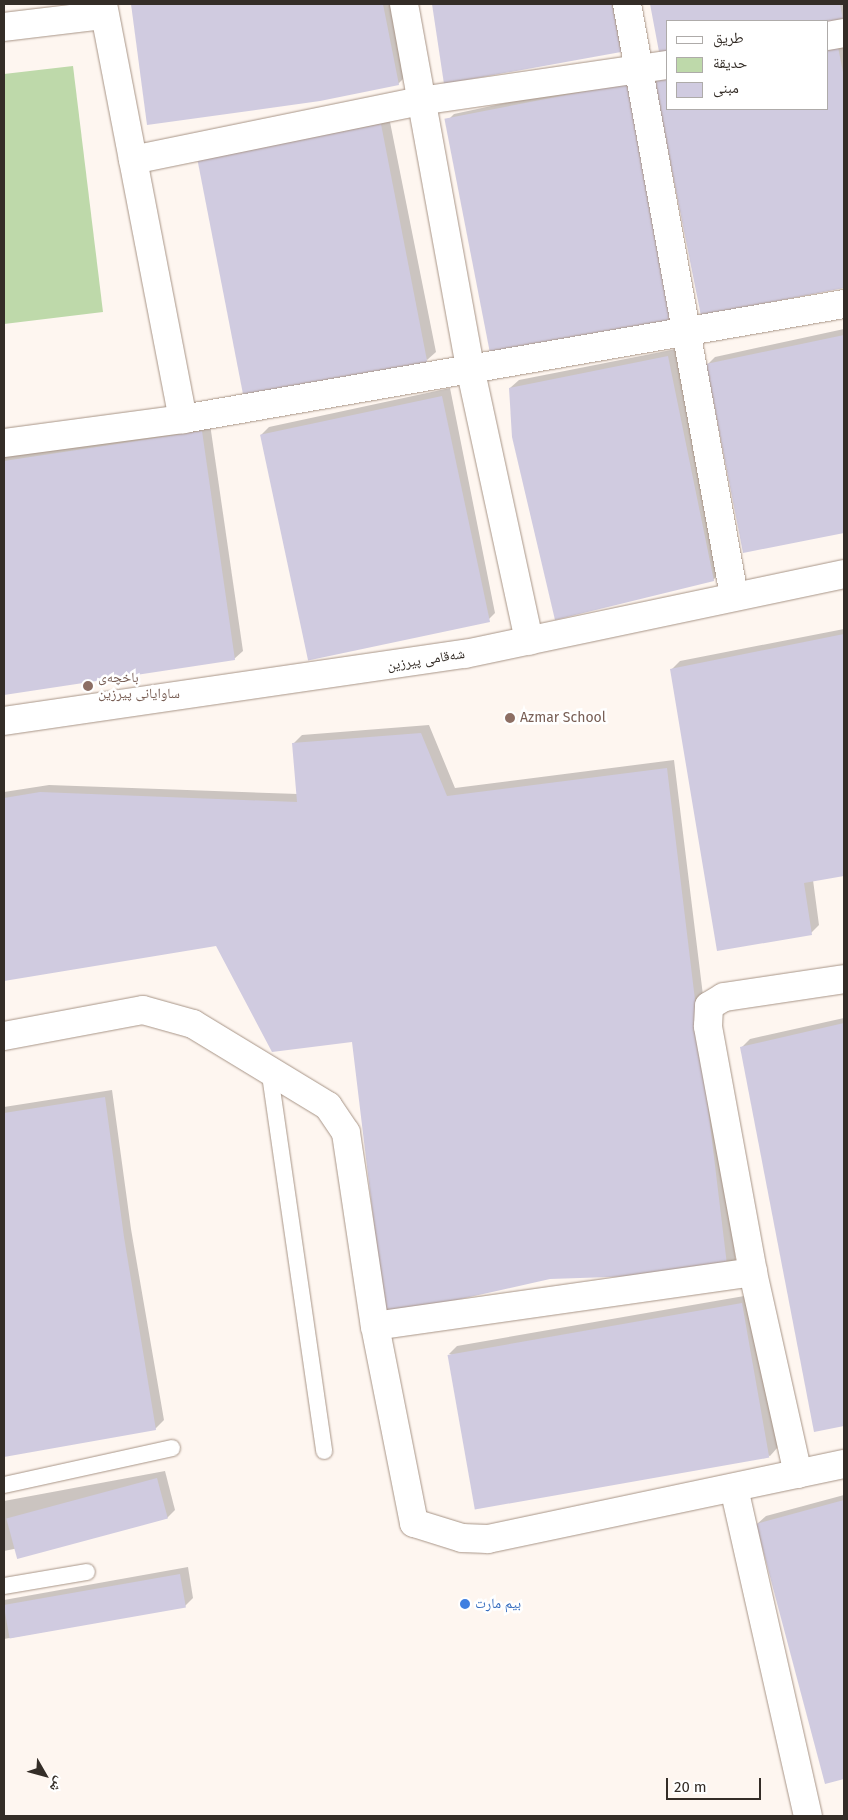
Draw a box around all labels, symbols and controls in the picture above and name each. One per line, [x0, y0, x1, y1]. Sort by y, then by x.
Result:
legend [666, 20, 828, 110]
text: طريق [713, 29, 744, 47]
text: حديقة [713, 54, 747, 72]
text: مبنى [713, 79, 739, 97]
street label: شەقامی پیرزین [386, 646, 466, 674]
place label: باخچەی ساوایانی پیرزین [98, 670, 180, 702]
marker: باخچەی ساوایانی پیرزین [82, 680, 94, 692]
place label: Azmar School [520, 710, 606, 726]
marker: Azmar School [504, 712, 516, 724]
place label: بیم مارت [475, 1596, 521, 1612]
marker: بیم مارت [459, 1598, 471, 1610]
north arrow [20, 1750, 70, 1800]
scale bar [668, 1768, 763, 1800]
text: ش [46, 1773, 68, 1796]
text: 20 m [674, 1778, 707, 1796]

